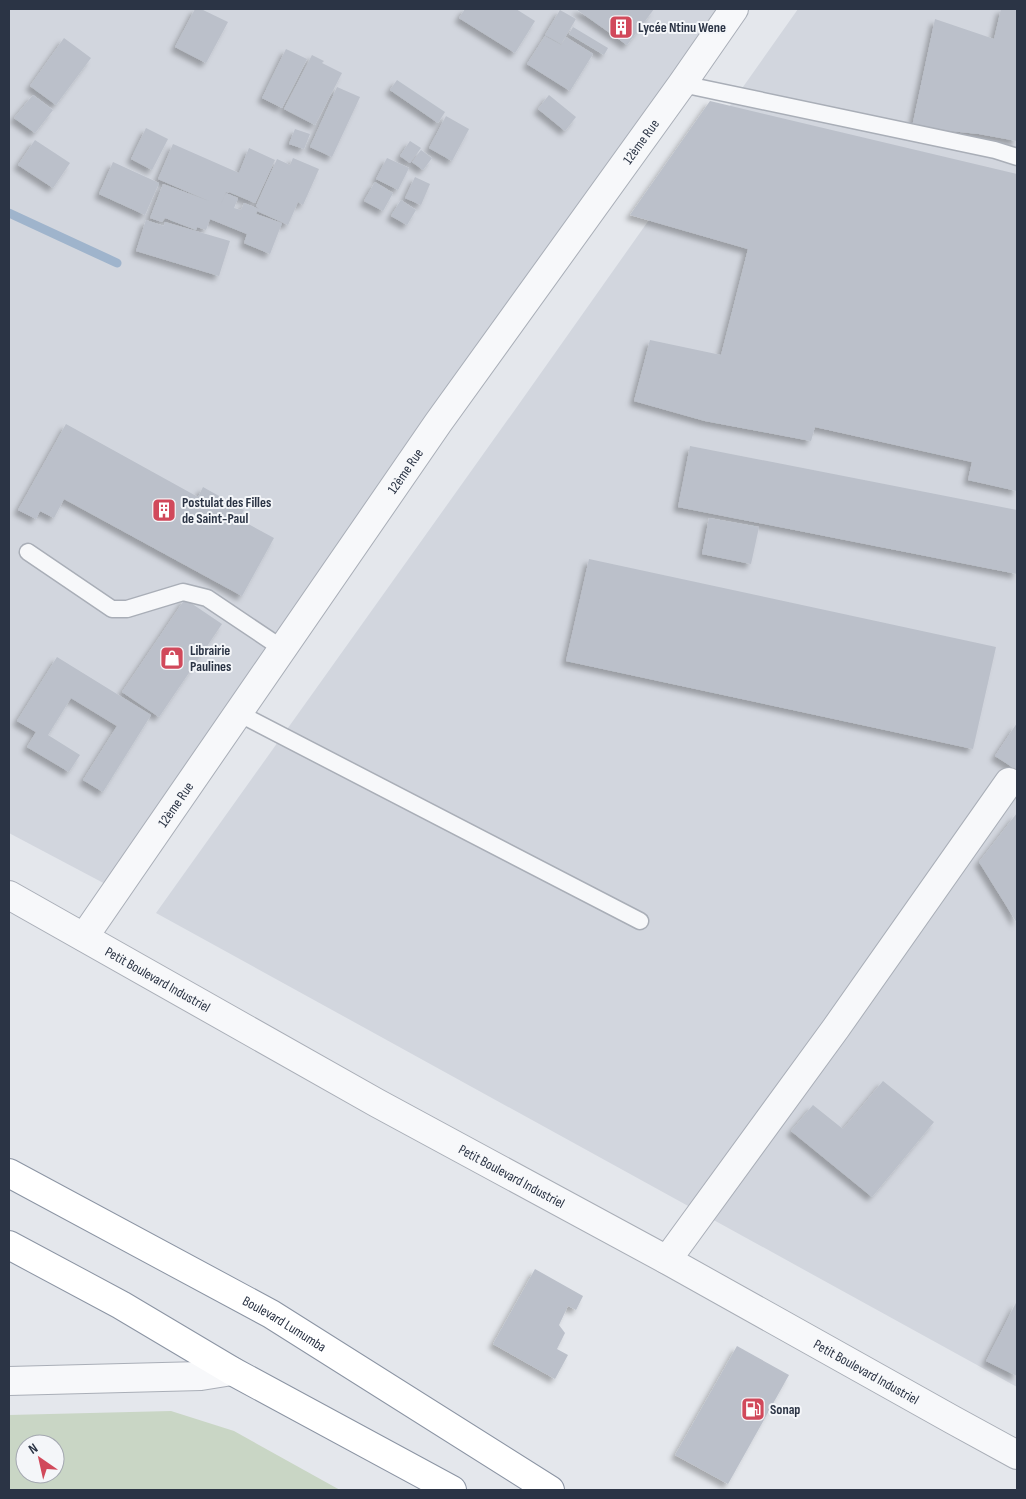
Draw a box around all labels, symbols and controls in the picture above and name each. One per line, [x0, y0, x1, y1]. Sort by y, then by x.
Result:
building icon: Lycée Ntinu Wene [608, 14, 634, 40]
place label: Lycée Ntinu Wene [638, 19, 726, 36]
street label: 12ème Rue [619, 116, 663, 167]
street label: 12ème Rue [383, 445, 427, 497]
place label: Postulat des Filles de Saint-Paul [182, 494, 271, 527]
building icon: Postulat des Filles de Saint-Paul [151, 497, 177, 523]
place label: Librairie Paulines [190, 642, 231, 675]
shop icon: Librairie Paulines [159, 645, 185, 671]
street label: 12ème Rue [154, 778, 197, 830]
street label: Petit Boulevard Industriel [102, 943, 213, 1016]
street label: Petit Boulevard Industriel [456, 1140, 568, 1212]
street label: Boulevard Lumumba [240, 1292, 329, 1355]
street label: Petit Boulevard Industriel [811, 1335, 922, 1408]
fuel station icon: Sonap [740, 1396, 766, 1422]
place label: Sonap [770, 1401, 800, 1418]
north arrow [15, 1434, 65, 1484]
text: N [25, 1439, 41, 1458]

